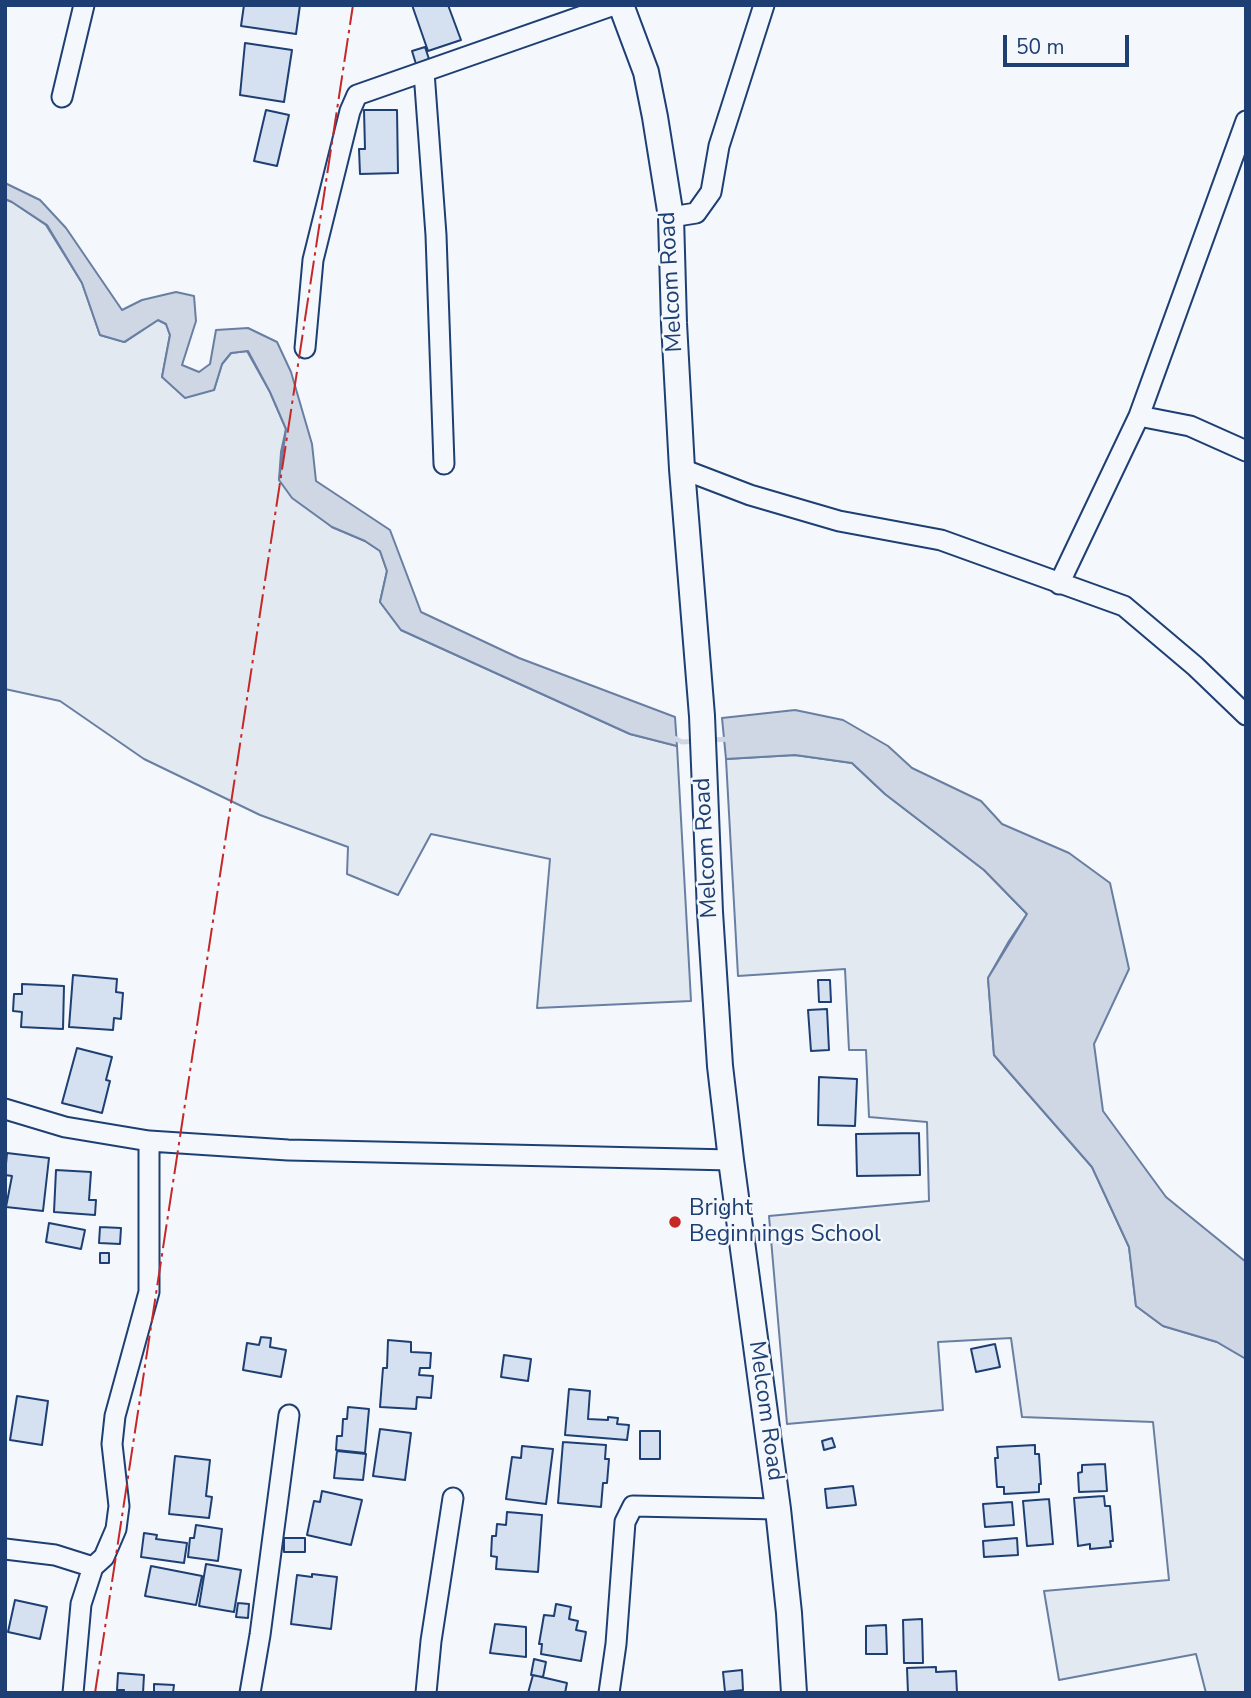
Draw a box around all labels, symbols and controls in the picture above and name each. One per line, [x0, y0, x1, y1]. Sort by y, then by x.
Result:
scale bar [1006, 21, 1132, 65]
text: 50 m [1016, 33, 1065, 61]
street label: Melcom Road [655, 211, 689, 353]
street label: Melcom Road [690, 777, 724, 919]
place label: Bright Beginnings School [689, 1195, 881, 1249]
marker: Bright Beginnings School [667, 1214, 683, 1230]
street label: Melcom Road [742, 1339, 788, 1483]

